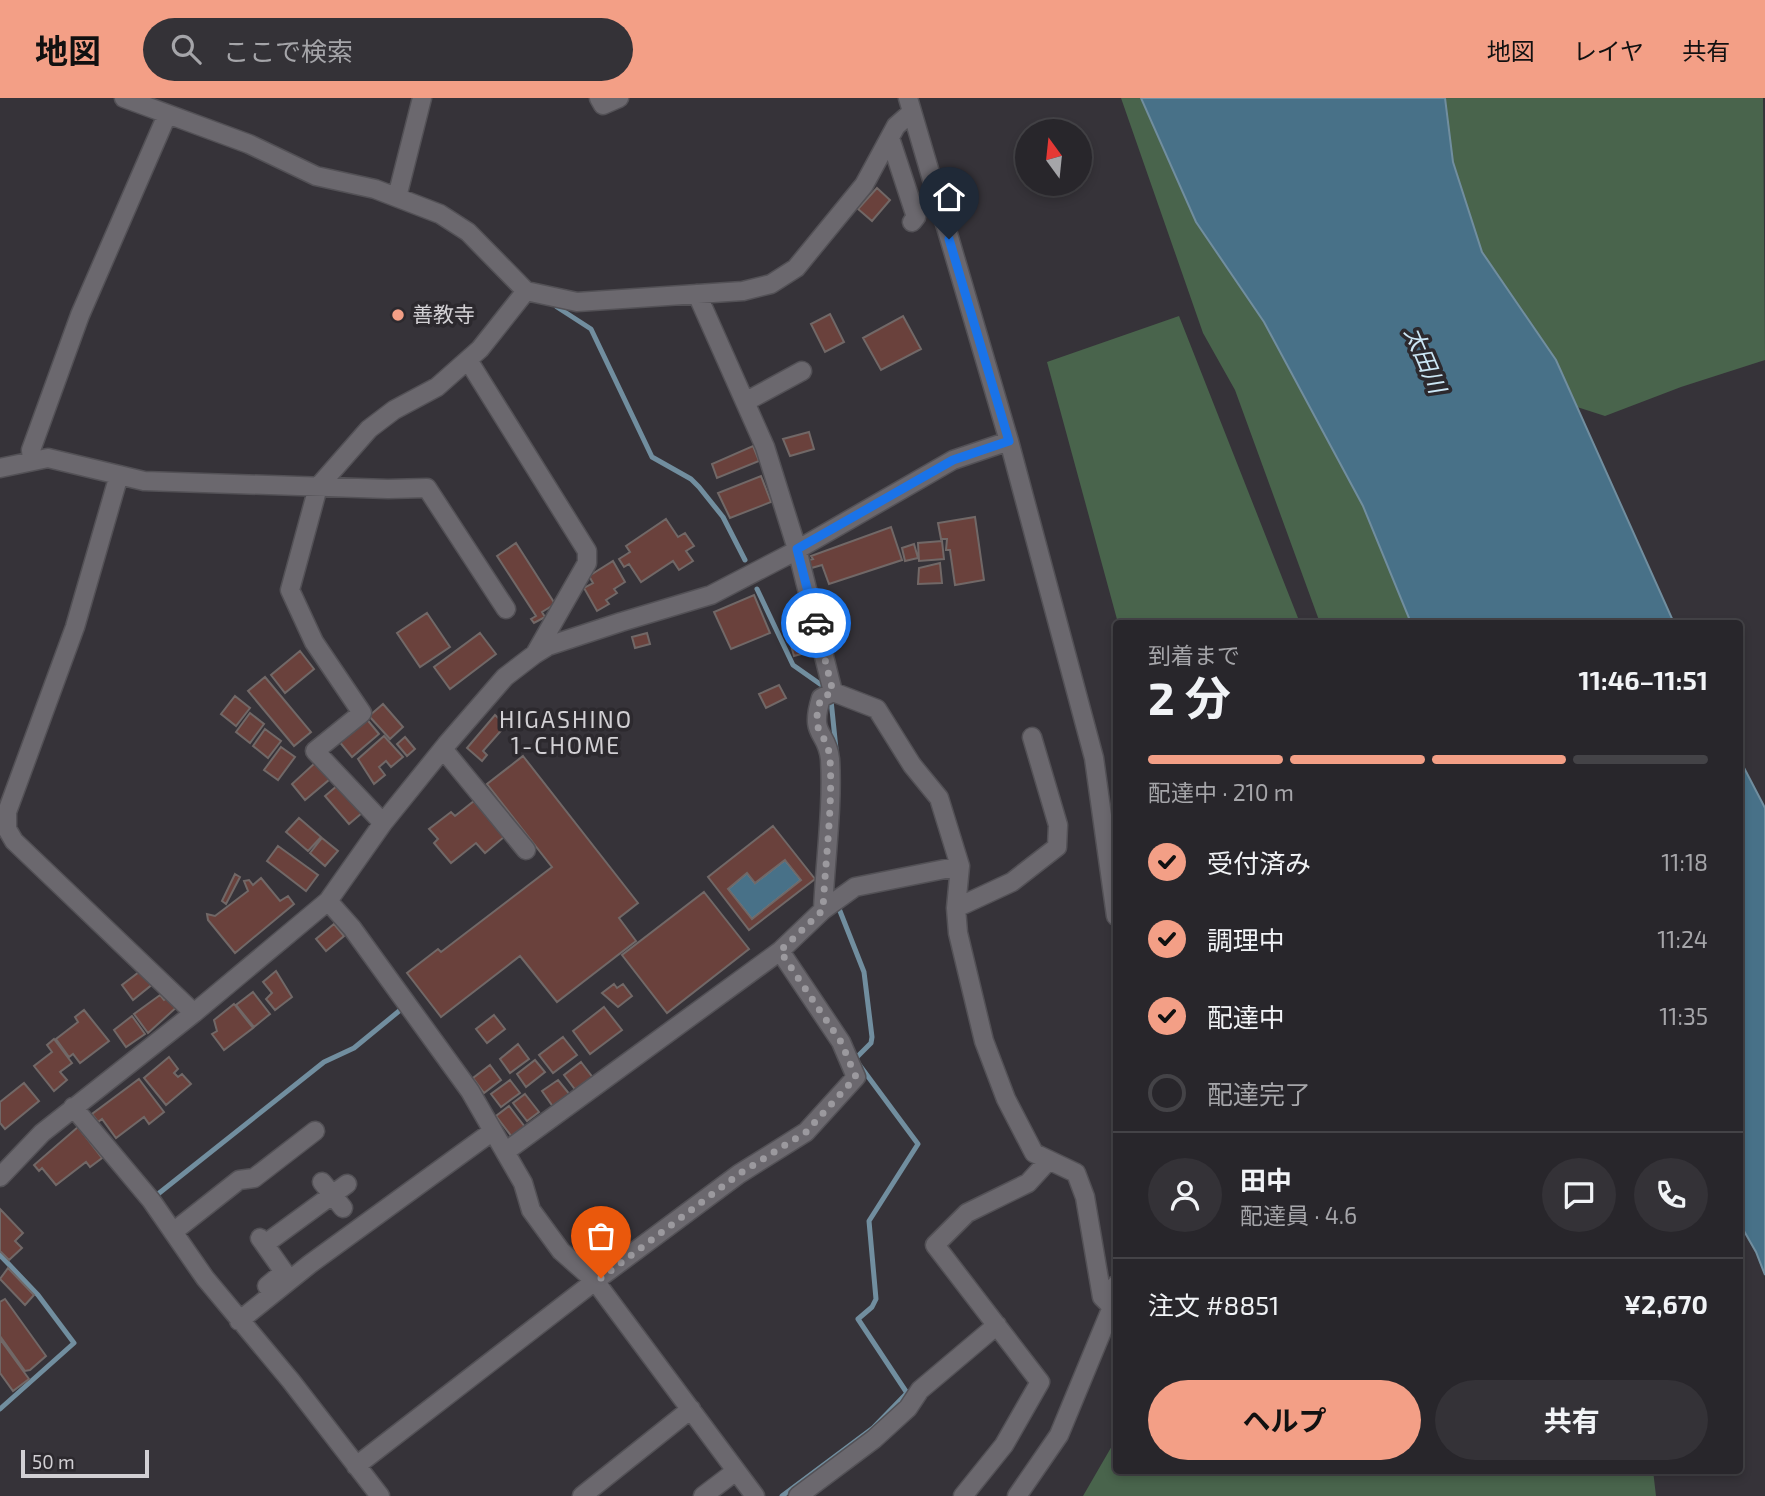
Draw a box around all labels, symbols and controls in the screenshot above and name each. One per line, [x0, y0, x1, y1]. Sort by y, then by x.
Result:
search box [143, 18, 633, 81]
text: 地図 [35, 30, 101, 70]
icon: search [167, 30, 205, 68]
text: ここで検索 [223, 35, 353, 66]
text: 地図 [1487, 36, 1535, 65]
text: レイヤ [1573, 36, 1644, 65]
text: 共有 [1682, 36, 1730, 65]
north arrow [1015, 119, 1092, 196]
map controls [1015, 119, 1092, 196]
pin [919, 167, 979, 239]
icon: home [930, 178, 968, 216]
place label: 善教寺 [412, 301, 475, 326]
marker: 善教寺 [390, 307, 406, 323]
water label: 太田川 [1400, 322, 1453, 400]
courier [781, 588, 851, 658]
icon: car [797, 604, 835, 642]
text: 到着まで [1148, 641, 1240, 669]
text: 11:46–11:51 [1578, 664, 1708, 695]
text: 2 分 [1148, 669, 1231, 724]
district label: HIGASHINO 1-CHOME [499, 705, 633, 759]
text: 配達中 · 210 m [1148, 778, 1294, 806]
icon: check [1148, 843, 1186, 881]
text: 受付済み [1207, 847, 1311, 878]
text: 11:18 [1661, 848, 1708, 876]
icon: check [1148, 920, 1186, 958]
text: 調理中 [1207, 924, 1285, 955]
text: 11:24 [1657, 925, 1708, 953]
icon: check [1148, 997, 1186, 1035]
text: 配達中 [1207, 1001, 1285, 1032]
text: 11:35 [1659, 1002, 1708, 1030]
text: 配達完了 [1207, 1078, 1311, 1109]
button: person [1148, 1158, 1222, 1232]
button: chat [1542, 1158, 1616, 1232]
button: phone [1634, 1158, 1708, 1232]
text: 田中 [1240, 1164, 1292, 1195]
text: 配達員 · 4.6 [1240, 1201, 1357, 1229]
pin [571, 1206, 631, 1278]
icon: bag [582, 1217, 620, 1255]
text: ¥2,670 [1624, 1288, 1708, 1319]
text: 注文 #8851 [1148, 1289, 1279, 1320]
button: ヘルプ [1148, 1380, 1421, 1460]
button: 共有 [1435, 1380, 1708, 1460]
scale bar [21, 1447, 149, 1479]
text: 50 m [32, 1450, 75, 1473]

